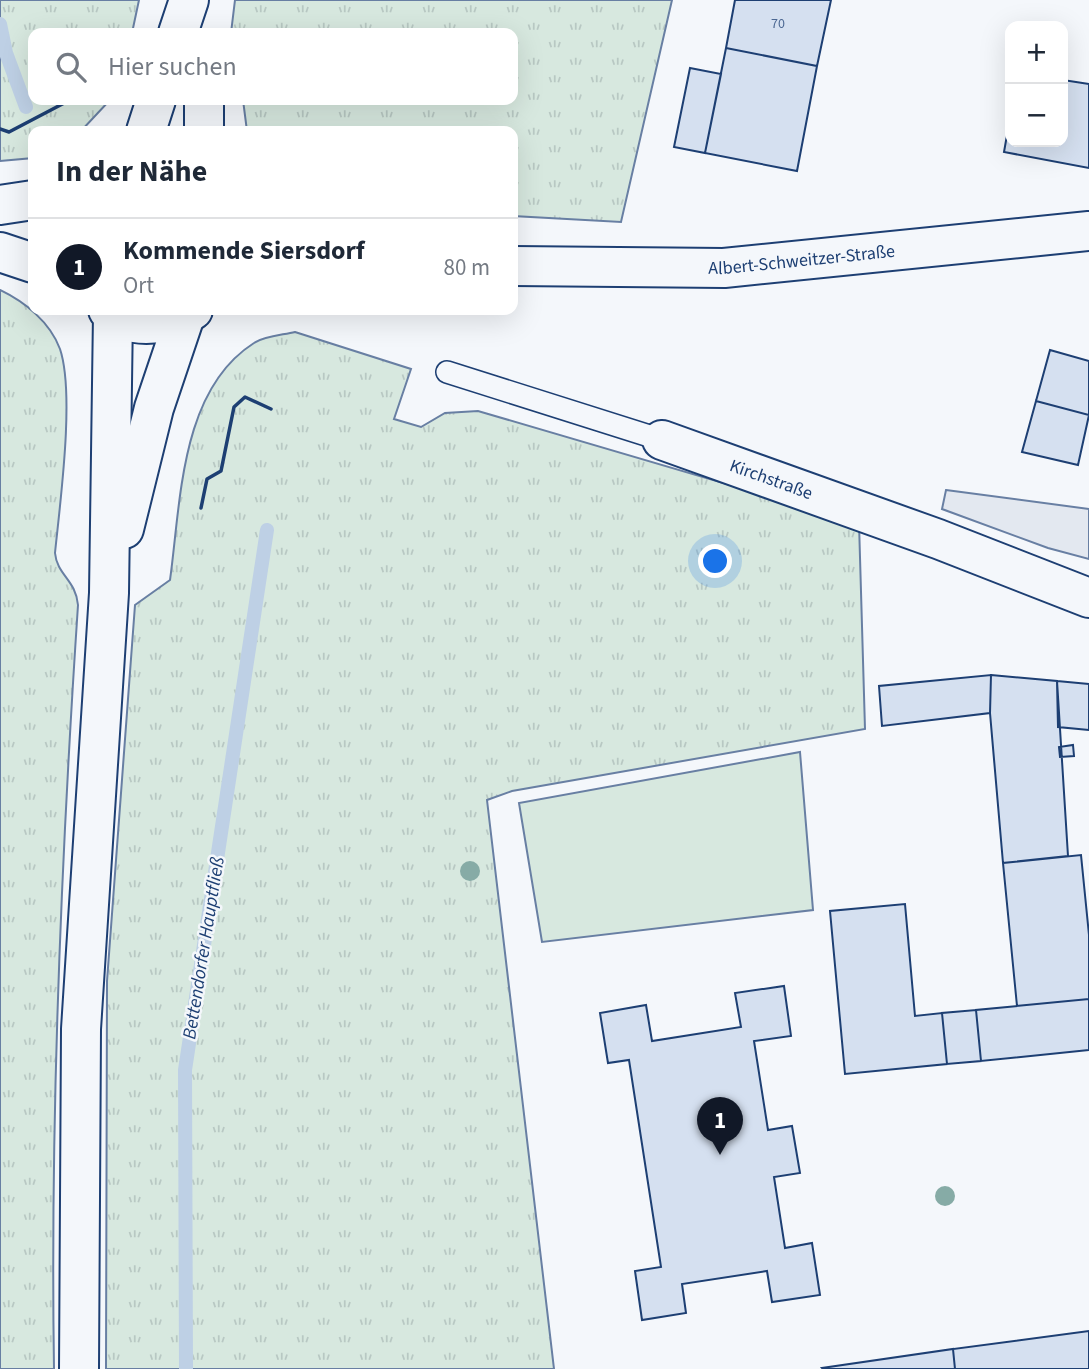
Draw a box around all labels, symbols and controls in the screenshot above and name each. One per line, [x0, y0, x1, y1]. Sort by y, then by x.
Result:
house number: 70 [771, 14, 785, 34]
map controls [1005, 21, 1068, 147]
button: + [1005, 21, 1068, 84]
search box [28, 28, 518, 105]
icon: search [52, 48, 90, 86]
text: Hier suchen [108, 48, 237, 85]
button: − [1005, 84, 1068, 147]
text: In der Nähe [56, 150, 207, 193]
text: Kommende Siersdorf [123, 232, 365, 269]
street label: Albert-Schweitzer-Straße [708, 238, 896, 281]
text: 1 [73, 251, 85, 284]
text: 80 m [443, 251, 490, 284]
text: Ort [123, 269, 154, 302]
street label: Kirchstraße [726, 453, 816, 506]
your location [698, 544, 732, 578]
water label: Bettendorfer Hauptfließ [176, 855, 232, 1041]
pin: 1 [697, 1097, 743, 1155]

